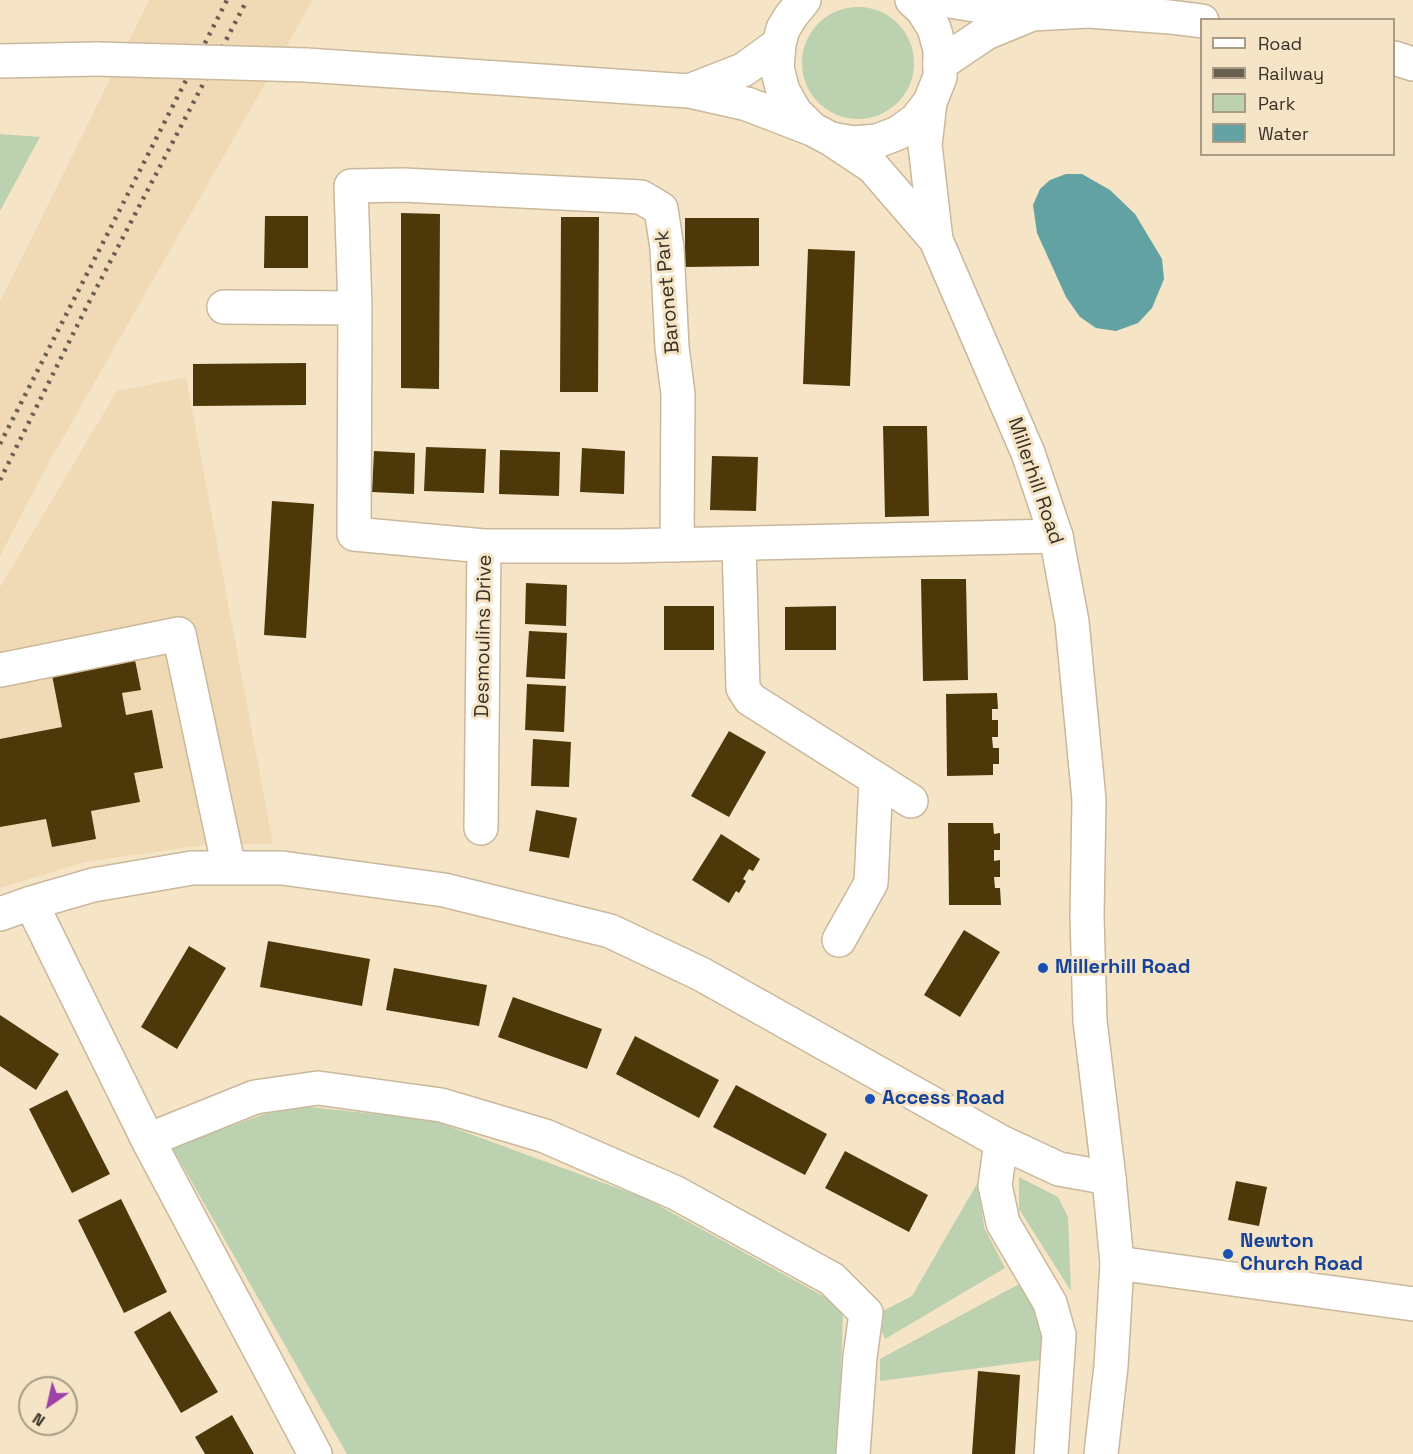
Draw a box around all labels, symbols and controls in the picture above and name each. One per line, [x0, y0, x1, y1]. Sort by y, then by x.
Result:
legend [1200, 18, 1395, 156]
text: Road [1258, 32, 1302, 55]
text: Railway [1258, 62, 1324, 85]
text: Park [1258, 92, 1295, 115]
text: Water [1258, 122, 1309, 145]
street label: Baronet Park [651, 229, 685, 355]
street label: Millerhill Road [1002, 414, 1068, 548]
street label: Desmoulins Drive [471, 554, 497, 718]
place label: Millerhill Road [1055, 956, 1190, 980]
marker: Millerhill Road [1036, 961, 1050, 975]
place label: Access Road [882, 1087, 1005, 1111]
marker: Access Road [863, 1092, 877, 1106]
place label: Newton Church Road [1240, 1230, 1363, 1277]
marker: Newton Church Road [1221, 1247, 1235, 1261]
north arrow [18, 1376, 78, 1436]
text: N [28, 1408, 49, 1431]

